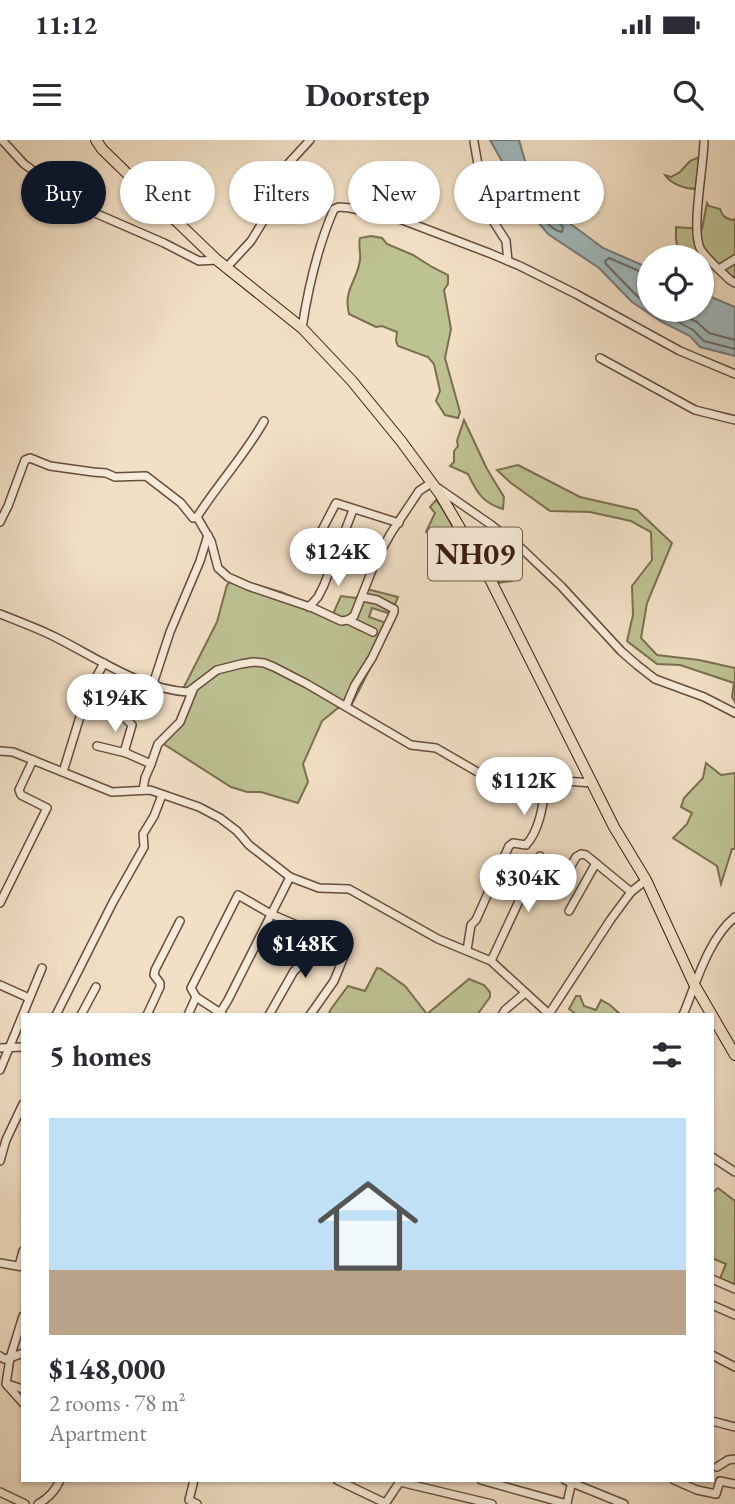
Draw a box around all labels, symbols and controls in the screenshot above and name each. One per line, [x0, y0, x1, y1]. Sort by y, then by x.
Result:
text: 11:12 [35, 8, 97, 42]
text: Doorstep [305, 74, 430, 116]
icon: menu [28, 76, 66, 114]
icon: search [669, 76, 707, 114]
chip: Buy [21, 161, 106, 224]
chip: Rent [120, 161, 215, 224]
chip: Filters [229, 161, 334, 224]
chip: New [348, 161, 440, 224]
chip: Apartment [454, 161, 604, 224]
map controls [637, 245, 714, 322]
button: locate [637, 245, 714, 322]
pin: $124K [289, 528, 387, 588]
road number: NH09 [428, 528, 522, 580]
text: $124K [306, 536, 370, 566]
pin: $194K [66, 674, 164, 734]
text: $194K [83, 682, 147, 712]
pin: $112K [475, 758, 573, 817]
text: $112K [492, 765, 556, 795]
pin: $304K [479, 854, 577, 914]
text: $304K [496, 862, 560, 892]
pin: $148K [256, 920, 354, 980]
text: $148K [273, 928, 337, 958]
text: 5 homes [49, 1036, 151, 1075]
icon: filters [648, 1036, 686, 1074]
icon: home [305, 1163, 431, 1289]
text: $148,000 [49, 1349, 165, 1388]
text: 2 rooms · 78 m² [49, 1388, 186, 1418]
text: Apartment [49, 1418, 147, 1448]

